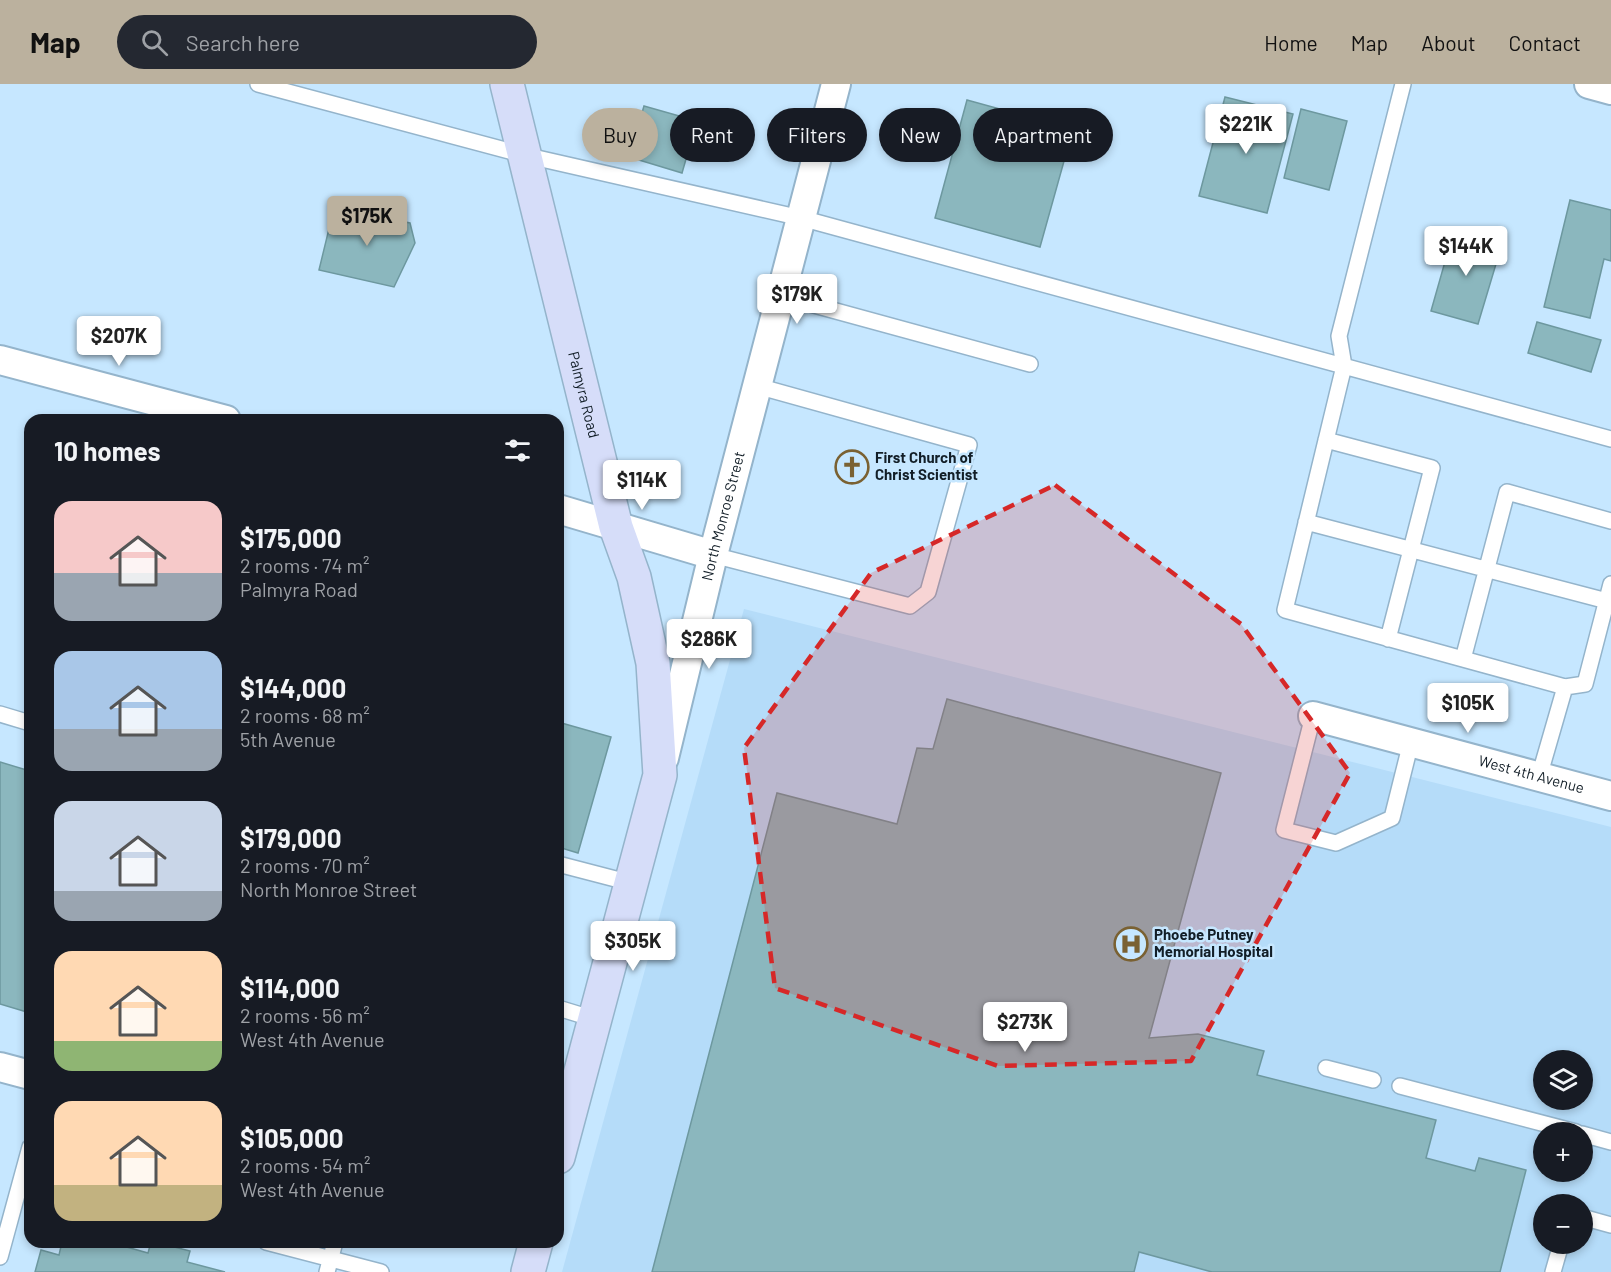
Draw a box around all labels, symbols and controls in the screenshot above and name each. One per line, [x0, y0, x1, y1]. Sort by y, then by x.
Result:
search box [117, 15, 537, 69]
text: Map [30, 25, 81, 59]
icon: search [138, 26, 171, 59]
text: Search here [186, 29, 300, 55]
text: Home [1264, 30, 1318, 55]
text: Map [1351, 30, 1388, 55]
text: About [1421, 30, 1476, 55]
text: Contact [1509, 30, 1581, 55]
pin: $221K [1204, 104, 1288, 155]
chip: Buy [582, 108, 658, 162]
chip: Rent [670, 108, 755, 162]
chip: Filters [767, 108, 867, 162]
chip: New [879, 108, 961, 162]
chip: Apartment [973, 108, 1113, 162]
text: $221K [1219, 111, 1273, 135]
pin: $175K [325, 196, 409, 247]
text: $175K [341, 203, 393, 227]
pin: $144K [1424, 226, 1508, 277]
text: $144K [1438, 233, 1494, 257]
pin: $179K [755, 274, 839, 325]
text: $179K [771, 281, 823, 305]
pin: $207K [77, 316, 161, 367]
text: $207K [91, 323, 147, 347]
street label: Palmyra Road [565, 349, 604, 440]
icon: filters [501, 434, 534, 467]
text: 10 homes [54, 435, 161, 466]
place label: First Church of Christ Scientist [875, 448, 978, 483]
street label: North Monroe Street [697, 449, 748, 583]
church icon: First Church of Christ Scientist [834, 449, 870, 485]
pin: $114K [600, 460, 684, 511]
text: $114K [617, 467, 667, 491]
text: $175,000 [240, 522, 342, 553]
icon: home [102, 525, 174, 597]
text: 2 rooms · 74 m² [240, 553, 370, 577]
text: Palmyra Road [240, 577, 358, 601]
pin: $286K [667, 619, 751, 670]
text: $286K [681, 626, 737, 650]
text: $144,000 [240, 672, 346, 703]
icon: home [102, 675, 174, 747]
pin: $105K [1426, 683, 1510, 734]
text: $105K [1441, 690, 1495, 714]
text: 2 rooms · 68 m² [240, 703, 370, 727]
text: 5th Avenue [240, 727, 336, 751]
street label: West 4th Avenue [1477, 751, 1586, 796]
text: $179,000 [240, 822, 341, 853]
icon: home [102, 825, 174, 897]
text: 2 rooms · 70 m² [240, 853, 370, 877]
text: North Monroe Street [240, 877, 417, 901]
pin: $305K [591, 921, 675, 972]
place label: Phoebe Putney Memorial Hospital [1154, 925, 1273, 960]
hospital icon: Phoebe Putney Memorial Hospital [1113, 926, 1149, 962]
text: $305K [605, 928, 661, 952]
text: $114,000 [240, 972, 340, 1003]
icon: home [102, 975, 174, 1047]
pin: $273K [983, 1002, 1067, 1053]
text: 2 rooms · 56 m² [240, 1003, 370, 1027]
text: $273K [997, 1009, 1053, 1033]
text: West 4th Avenue [240, 1027, 385, 1051]
map controls [1533, 1050, 1593, 1254]
button: layers [1533, 1050, 1593, 1110]
text: $105,000 [240, 1122, 344, 1153]
button: + [1533, 1122, 1593, 1182]
icon: home [102, 1125, 174, 1197]
text: 2 rooms · 54 m² [240, 1153, 370, 1177]
text: West 4th Avenue [240, 1177, 385, 1201]
button: − [1533, 1194, 1593, 1254]

